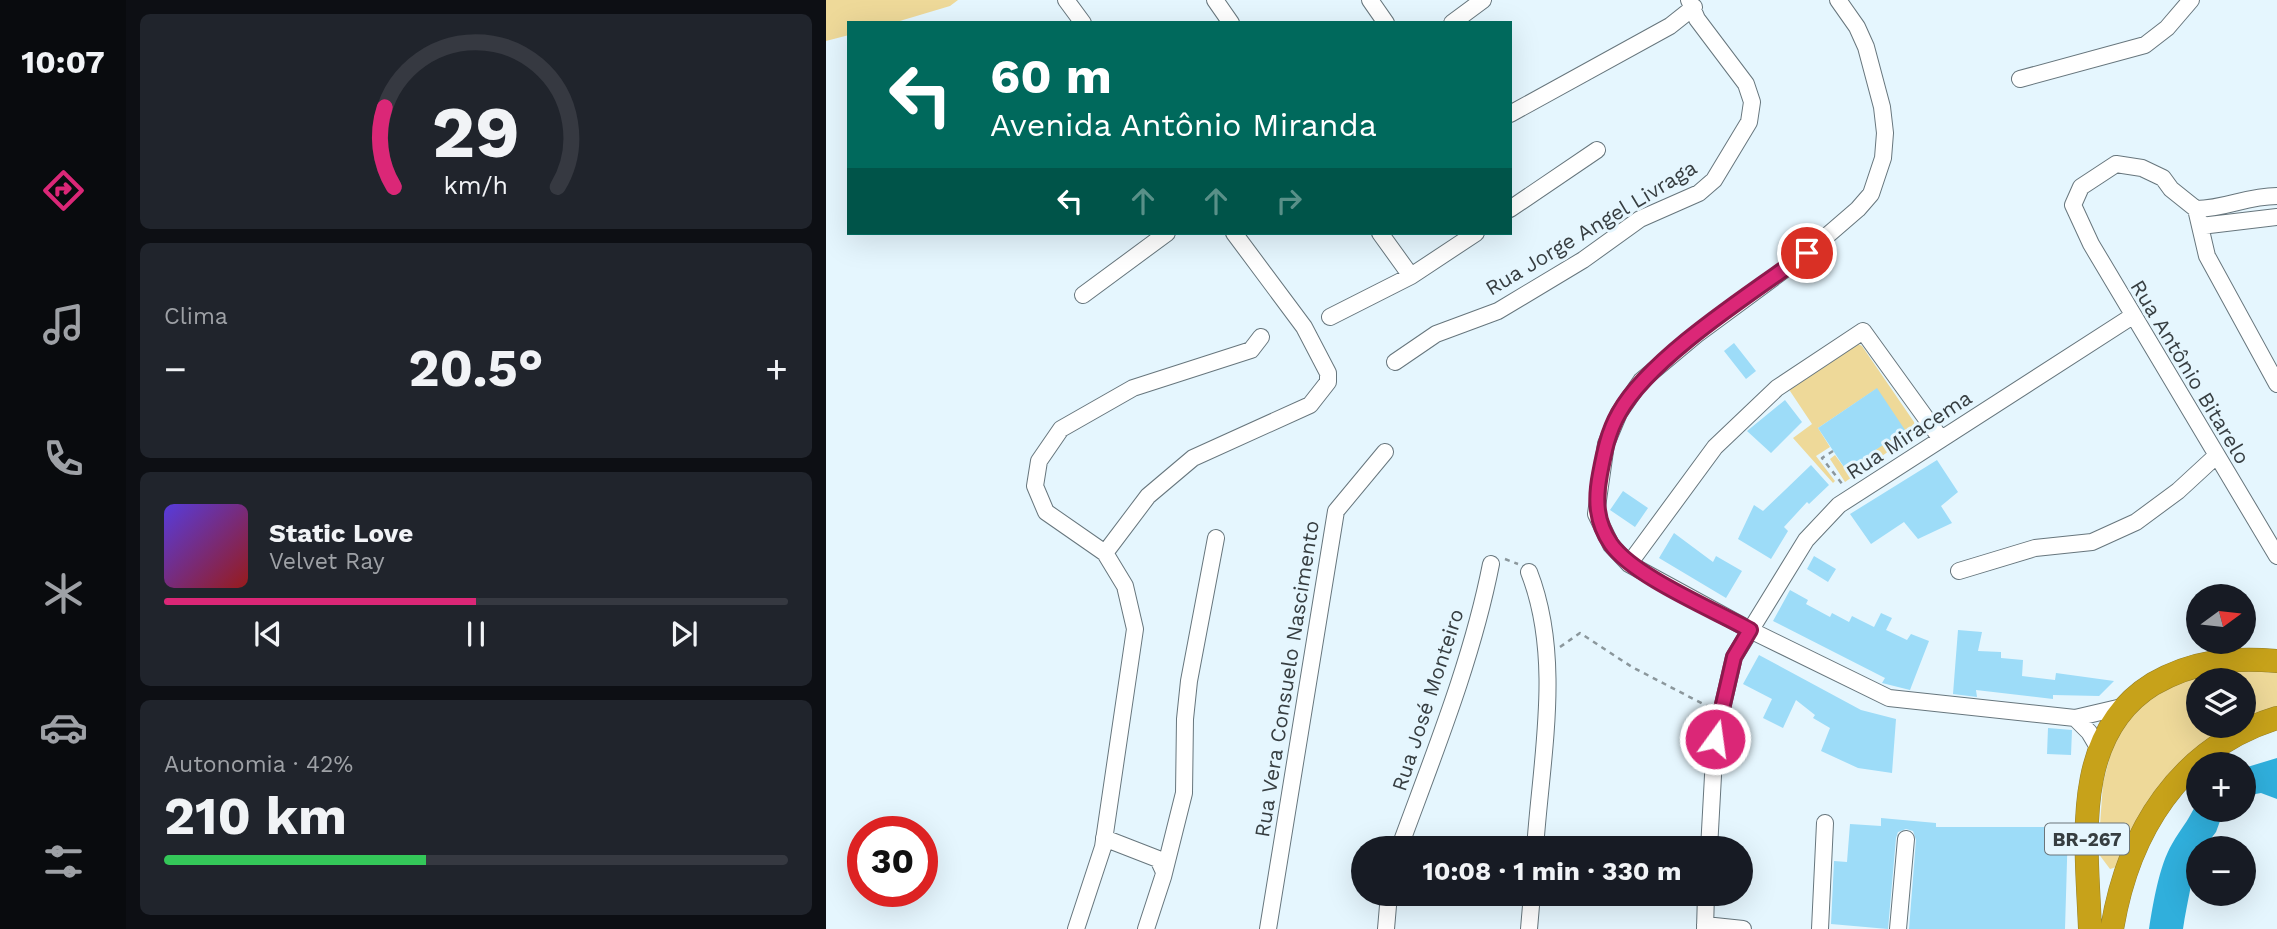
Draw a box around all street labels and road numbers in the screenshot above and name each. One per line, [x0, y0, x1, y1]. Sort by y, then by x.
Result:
street label: Rua Jorge Angel Livraga [1481, 154, 1701, 301]
street label: Rua Antônio Bitarelo [2126, 275, 2255, 468]
street label: Rua Miracema [1841, 385, 1976, 484]
street label: Rua Vera Consuelo Nascimento [1249, 519, 1324, 839]
street label: Rua José Monteiro [1386, 606, 1469, 794]
road number: BR-267 [2045, 824, 2129, 854]

